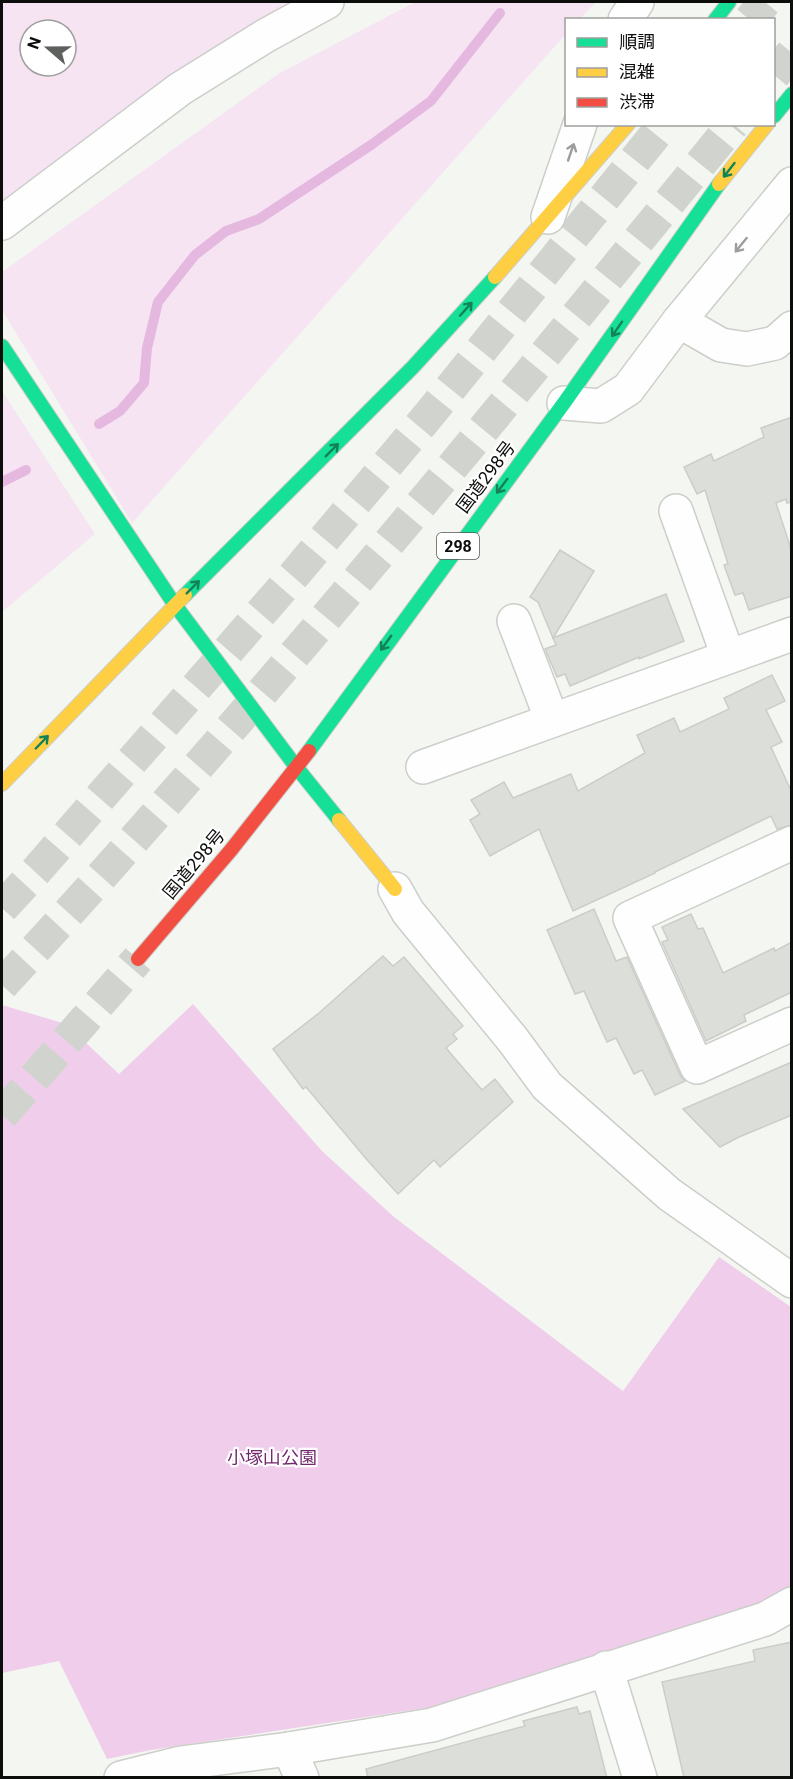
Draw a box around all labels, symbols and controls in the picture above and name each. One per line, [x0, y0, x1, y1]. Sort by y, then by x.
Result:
north arrow [18, 18, 78, 78]
legend [565, 18, 775, 126]
text: 順調 [619, 31, 655, 52]
text: N [24, 34, 45, 52]
text: 混雑 [619, 61, 655, 82]
text: 渋滞 [619, 91, 655, 112]
one-way arrow [566, 143, 577, 162]
one-way arrow [723, 161, 736, 177]
one-way arrow [734, 237, 747, 253]
one-way arrow [459, 301, 473, 316]
one-way arrow [610, 320, 623, 336]
street label: 国道298号 [452, 437, 519, 517]
one-way arrow [324, 443, 339, 457]
one-way arrow [496, 478, 508, 494]
road number: 298 [437, 533, 479, 559]
one-way arrow [185, 580, 200, 594]
one-way arrow [380, 635, 392, 651]
one-way arrow [35, 734, 49, 749]
street label: 国道298号 [158, 825, 229, 903]
park label: 小塚山公園 [227, 1447, 317, 1468]

